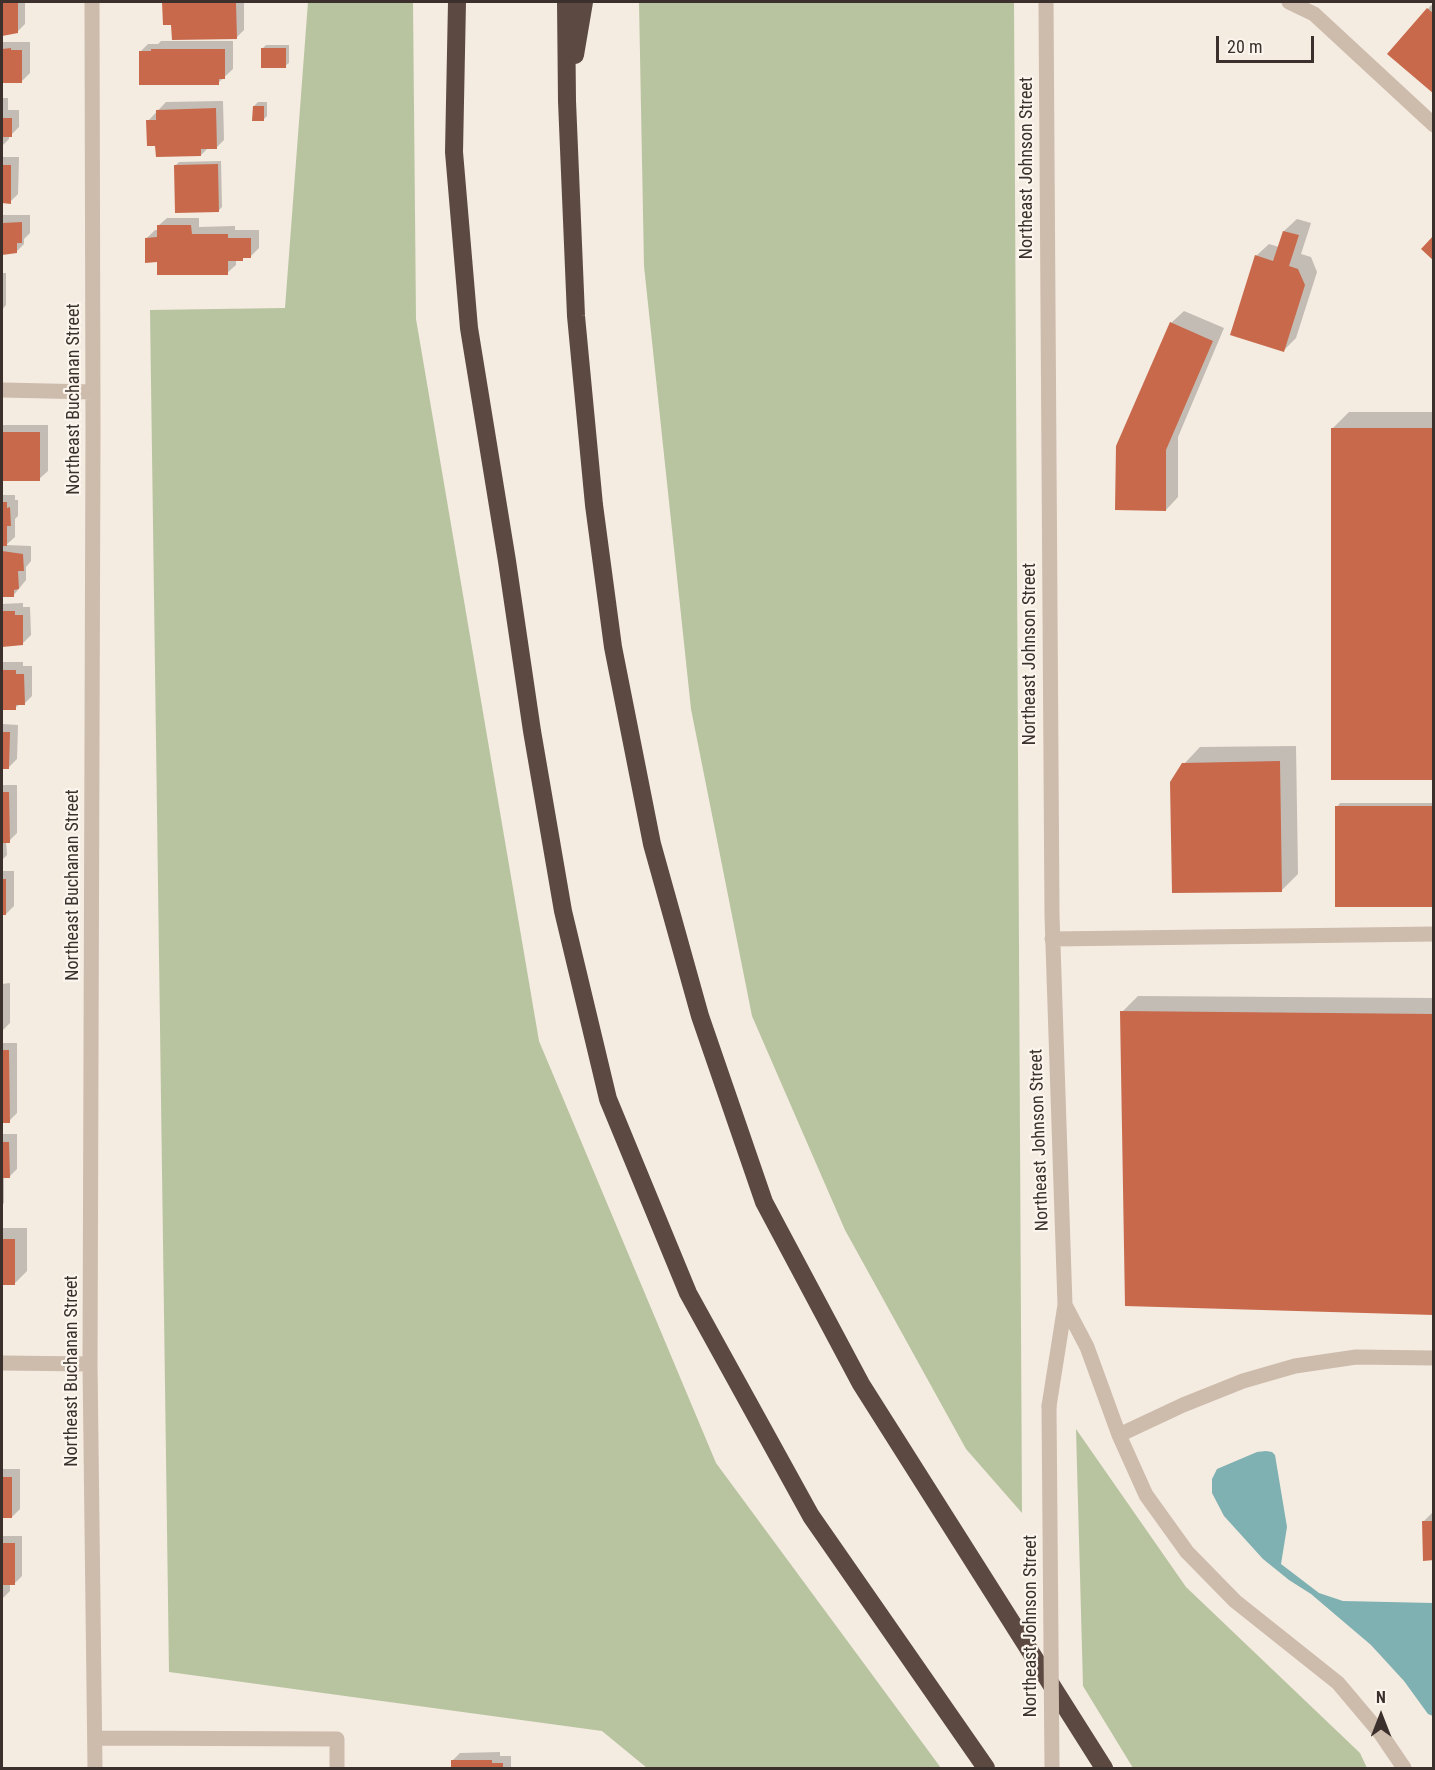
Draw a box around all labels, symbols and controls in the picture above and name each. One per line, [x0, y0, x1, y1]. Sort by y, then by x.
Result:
scale bar [1219, 24, 1316, 62]
text: 20 m [1227, 36, 1262, 57]
street label: Northeast Johnson Street [1016, 77, 1038, 259]
street label: Northeast Buchanan Street [63, 303, 85, 495]
street label: Northeast Johnson Street [1019, 563, 1041, 745]
street label: Northeast Buchanan Street [62, 789, 84, 981]
street label: Northeast Johnson Street [1026, 1049, 1054, 1231]
street label: Northeast Buchanan Street [61, 1275, 83, 1467]
street label: Northeast Johnson Street [1020, 1535, 1042, 1717]
north arrow [1351, 1686, 1411, 1746]
text: N [1376, 1688, 1386, 1707]

